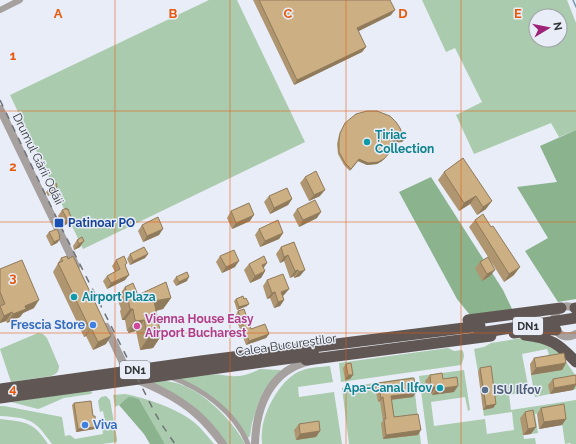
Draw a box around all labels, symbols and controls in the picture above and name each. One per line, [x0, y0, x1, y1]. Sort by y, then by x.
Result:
text: A [54, 6, 63, 21]
text: B [169, 6, 178, 21]
text: C [284, 6, 293, 21]
text: D [398, 6, 408, 21]
text: E [514, 6, 522, 21]
north arrow [528, 8, 568, 48]
text: N [550, 21, 564, 32]
text: 1 [10, 48, 17, 63]
street label: Drumul Gării Odăii [10, 111, 66, 207]
place label: Țiriac Collection [375, 128, 434, 156]
marker: Țiriac Collection [362, 137, 372, 147]
text: 2 [9, 159, 17, 174]
place label: Patinoar PO [68, 216, 135, 230]
marker: Patinoar PO [53, 217, 65, 229]
text: 3 [9, 270, 17, 285]
place label: Airport Plaza [82, 290, 156, 304]
marker: Airport Plaza [69, 292, 79, 302]
place label: Vienna House Easy Airport Bucharest [145, 312, 254, 340]
road number: DN1 [513, 317, 543, 335]
place label: Frescia Store [10, 318, 85, 332]
marker: Frescia Store [88, 320, 98, 330]
marker: Vienna House Easy Airport Bucharest [132, 321, 142, 331]
street label: Calea Bucureștilor [235, 331, 338, 359]
road number: DN1 [120, 361, 150, 379]
text: 4 [9, 381, 17, 396]
place label: Apa-Canal Ilfov [344, 381, 432, 395]
marker: Apa-Canal Ilfov [435, 383, 445, 393]
place label: ISU Ilfov [493, 383, 541, 397]
marker: ISU Ilfov [480, 385, 490, 395]
place label: Viva [93, 418, 118, 432]
marker: Viva [80, 420, 90, 430]

